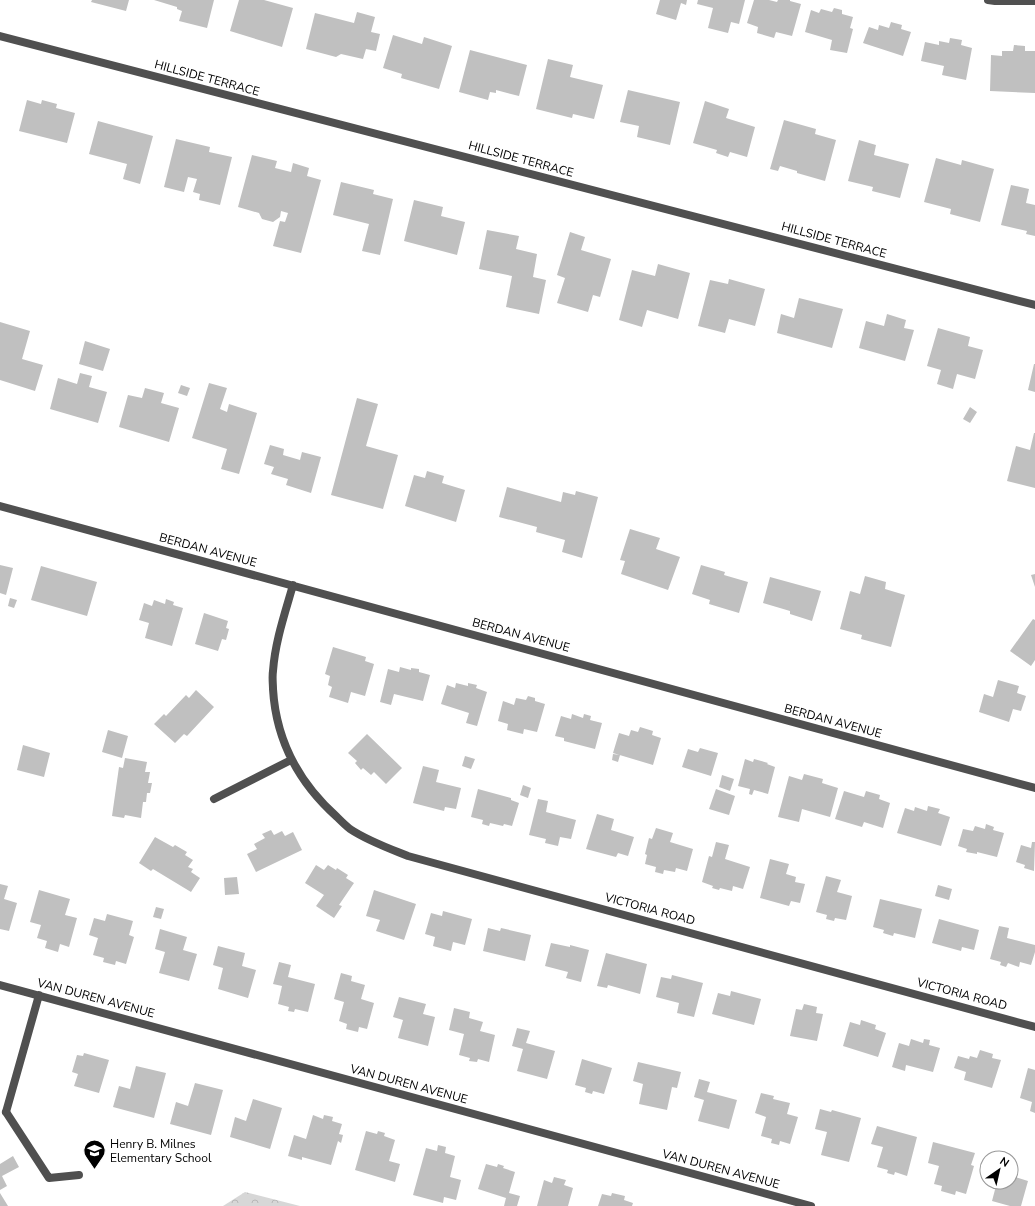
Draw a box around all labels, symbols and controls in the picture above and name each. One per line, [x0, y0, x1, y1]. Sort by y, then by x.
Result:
street label: HILLSIDE TERRACE [153, 56, 261, 100]
street label: HILLSIDE TERRACE [467, 137, 575, 181]
street label: HILLSIDE TERRACE [780, 218, 888, 262]
street label: BERDAN AVENUE [157, 529, 259, 571]
street label: BERDAN AVENUE [470, 614, 572, 656]
street label: BERDAN AVENUE [782, 700, 884, 742]
street label: VICTORIA ROAD [602, 889, 697, 929]
street label: VAN DUREN AVENUE [35, 974, 156, 1021]
street label: VICTORIA ROAD [914, 974, 1009, 1014]
street label: VAN DUREN AVENUE [348, 1060, 469, 1107]
place label: Henry B. Milnes Elementary School [110, 1136, 212, 1166]
school or university icon: Henry B. Milnes Elementary School [81, 1138, 107, 1171]
street label: VAN DUREN AVENUE [660, 1145, 781, 1192]
north arrow [979, 1150, 1019, 1190]
text: N [997, 1154, 1012, 1171]

